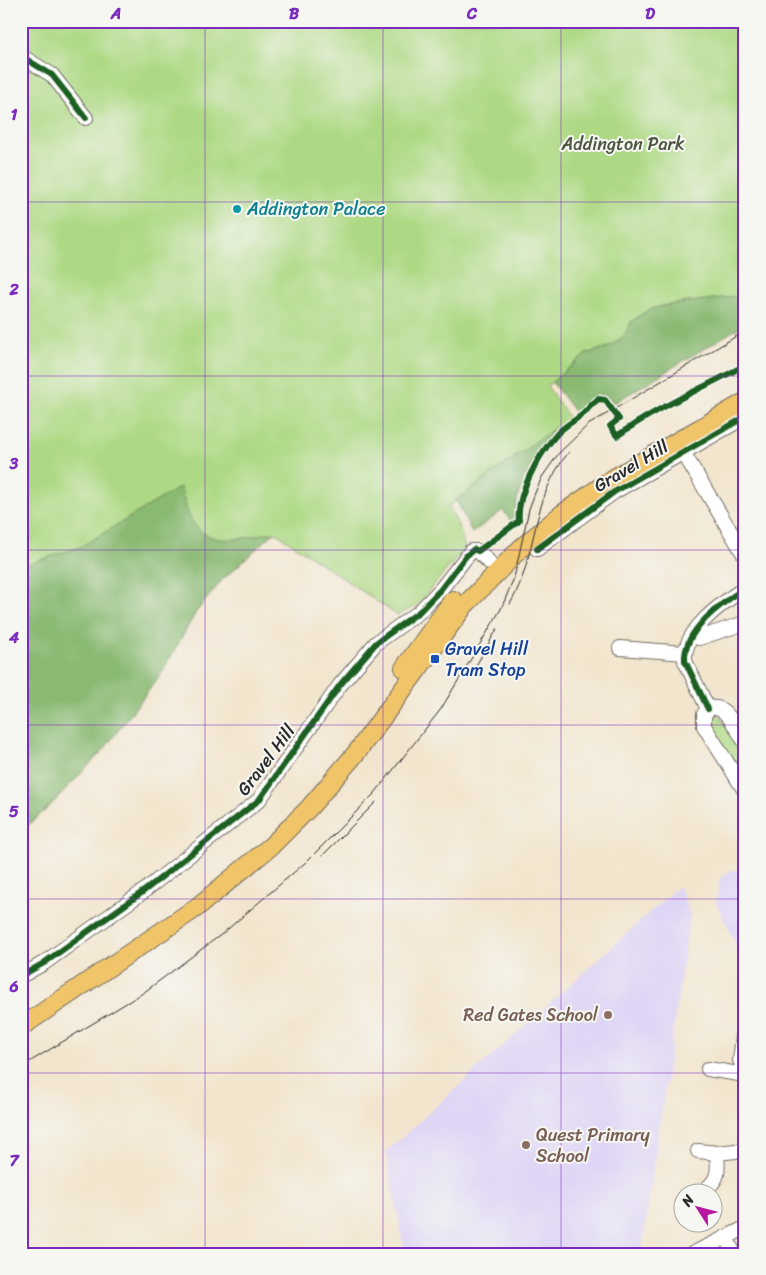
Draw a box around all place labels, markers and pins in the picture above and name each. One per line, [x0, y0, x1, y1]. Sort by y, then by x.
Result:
place label: Addington Palace [246, 193, 385, 225]
marker: Addington Palace [231, 203, 243, 215]
place label: Gravel Hill Tram Stop [445, 633, 529, 686]
marker: Gravel Hill Tram Stop [429, 653, 441, 665]
place label: Red Gates School [463, 999, 599, 1031]
marker: Red Gates School [602, 1009, 614, 1021]
place label: Quest Primary School [536, 1119, 651, 1172]
marker: Quest Primary School [520, 1139, 532, 1151]

